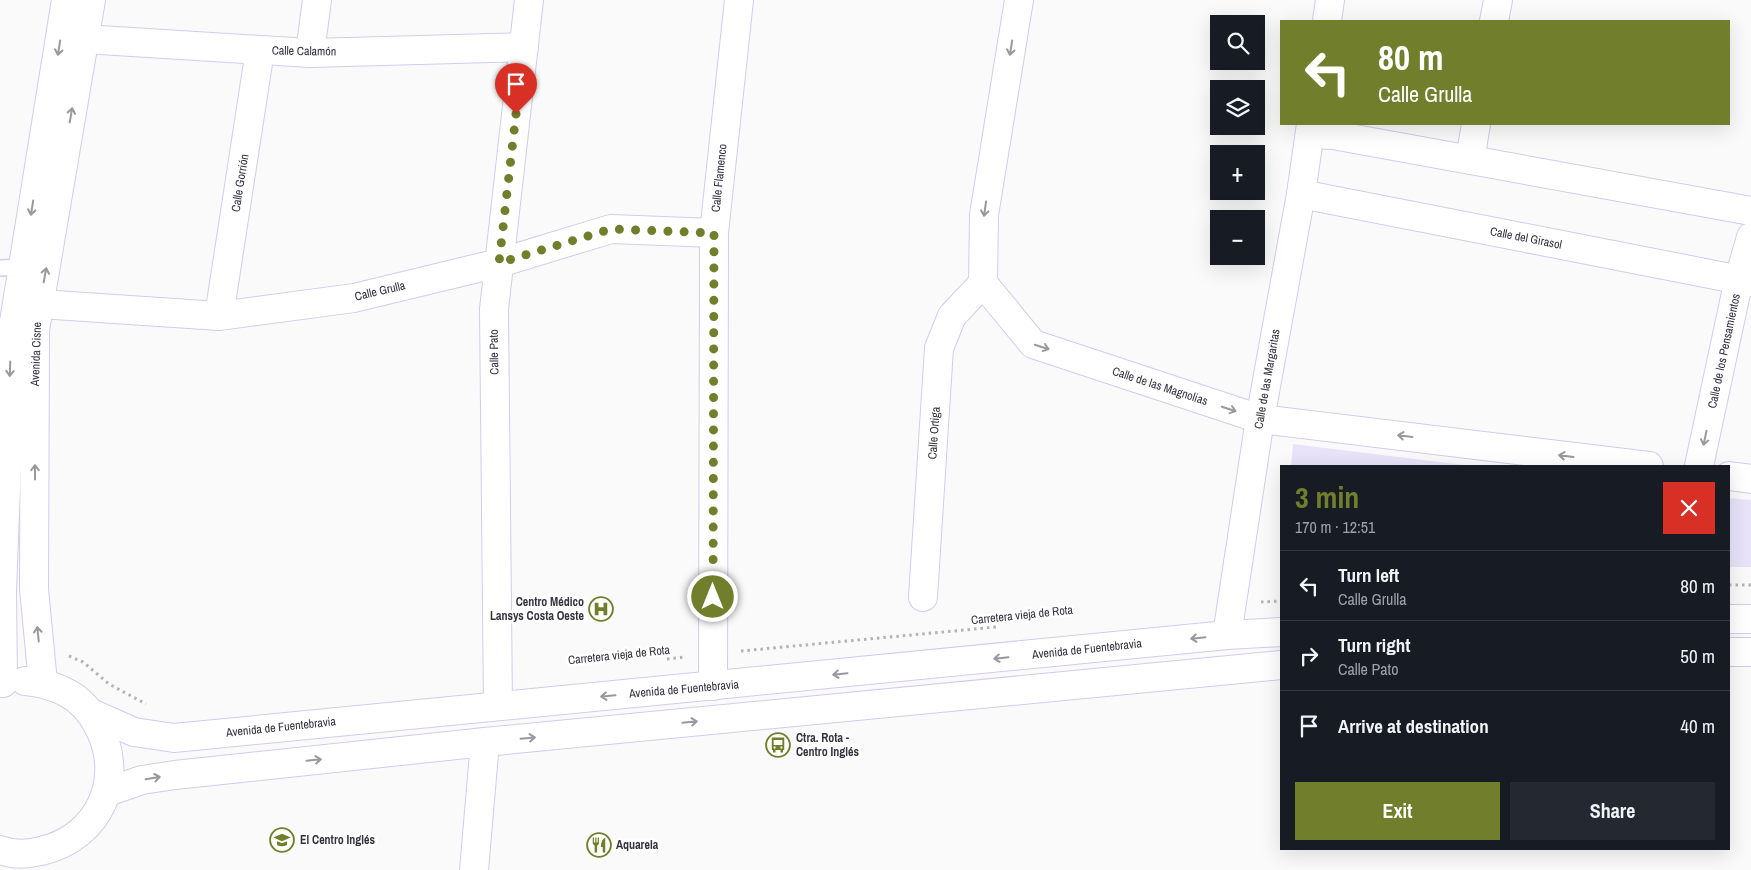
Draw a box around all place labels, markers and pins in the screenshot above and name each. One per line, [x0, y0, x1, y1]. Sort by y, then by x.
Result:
pin [495, 63, 537, 114]
place label: Centro Médico Lansys Costa Oeste [490, 594, 585, 624]
hospital icon: Centro Médico Lansys Costa Oeste [588, 596, 614, 622]
place label: Ctra. Rota - Centro Inglés [796, 730, 859, 760]
bus stop icon: Ctra. Rota - Centro Inglés [765, 732, 791, 758]
school or university icon: El Centro Inglés [269, 827, 295, 853]
place label: El Centro Inglés [300, 832, 375, 848]
restaurant icon: Aquarela [586, 832, 612, 858]
place label: Aquarela [616, 837, 659, 853]

